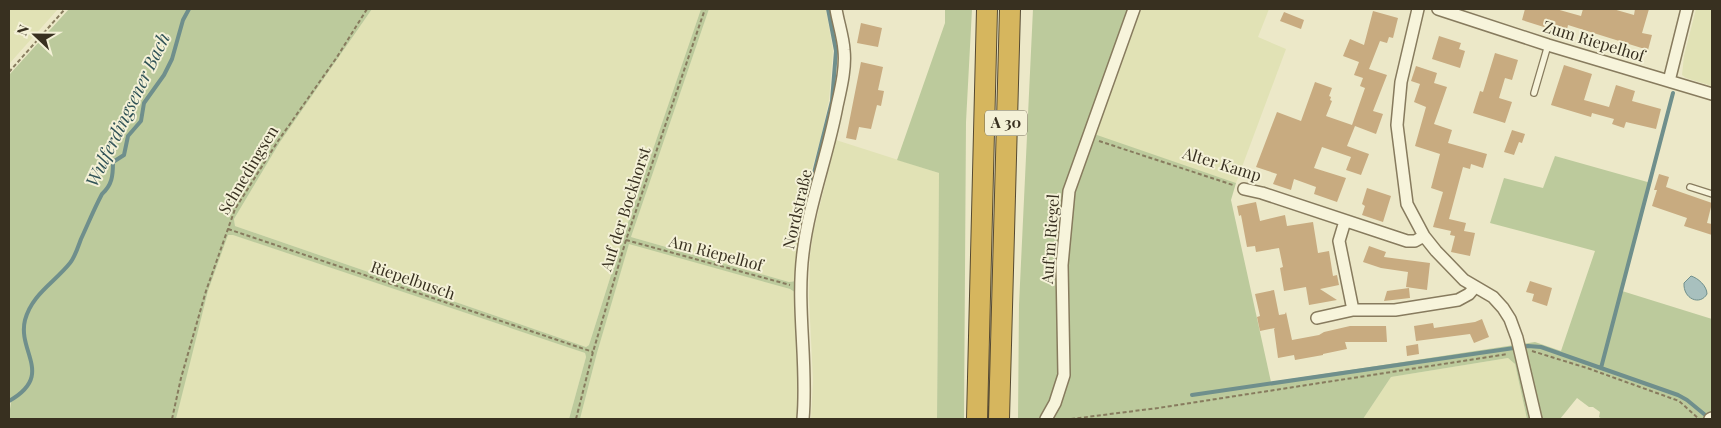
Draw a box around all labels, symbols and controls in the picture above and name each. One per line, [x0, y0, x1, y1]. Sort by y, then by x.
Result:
north arrow [10, 10, 60, 60]
street label: Zum Riepelhof [1541, 15, 1649, 66]
text: N [12, 22, 33, 38]
water label: Wulferdingsener Bach [79, 28, 175, 191]
road number: A 30 [985, 110, 1027, 136]
street label: Schnedingsen [213, 121, 283, 218]
street label: Alter Kamp [1179, 141, 1264, 185]
street label: Auf der Bockhorst [594, 144, 655, 275]
street label: Nordstraße [777, 167, 816, 251]
street label: Auf'm Riegel [1036, 193, 1063, 286]
street label: Am Riepelhof [666, 230, 767, 276]
street label: Riepelbusch [368, 255, 459, 304]

